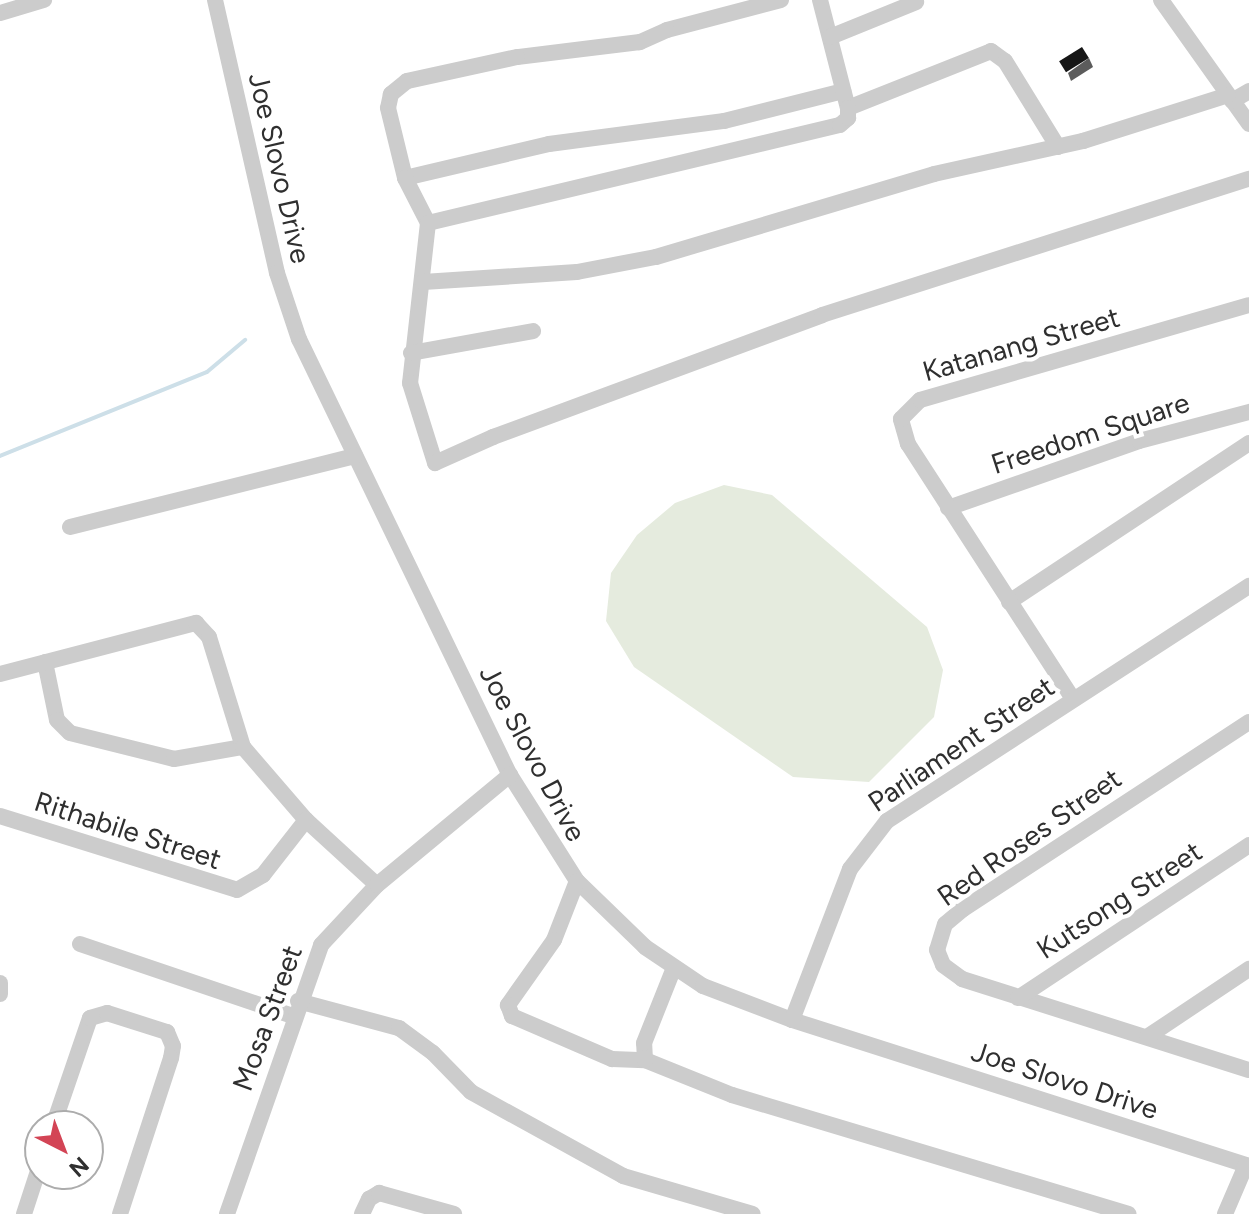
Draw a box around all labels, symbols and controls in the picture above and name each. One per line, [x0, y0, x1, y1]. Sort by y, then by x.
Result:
street label: Joe Slovo Drive [242, 70, 318, 266]
street label: Katanang Street [919, 300, 1123, 388]
street label: Freedom Square [987, 385, 1193, 481]
street label: Joe Slovo Drive [473, 659, 593, 847]
street label: Parliament Street [862, 669, 1060, 819]
street label: Red Roses Street [931, 761, 1127, 913]
street label: Rithabile Street [30, 784, 226, 876]
street label: Kutsong Street [1030, 834, 1208, 966]
street label: Mosa Street [225, 941, 309, 1095]
street label: Joe Slovo Drive [967, 1034, 1163, 1126]
north arrow [24, 1110, 104, 1190]
text: N [64, 1151, 94, 1182]

